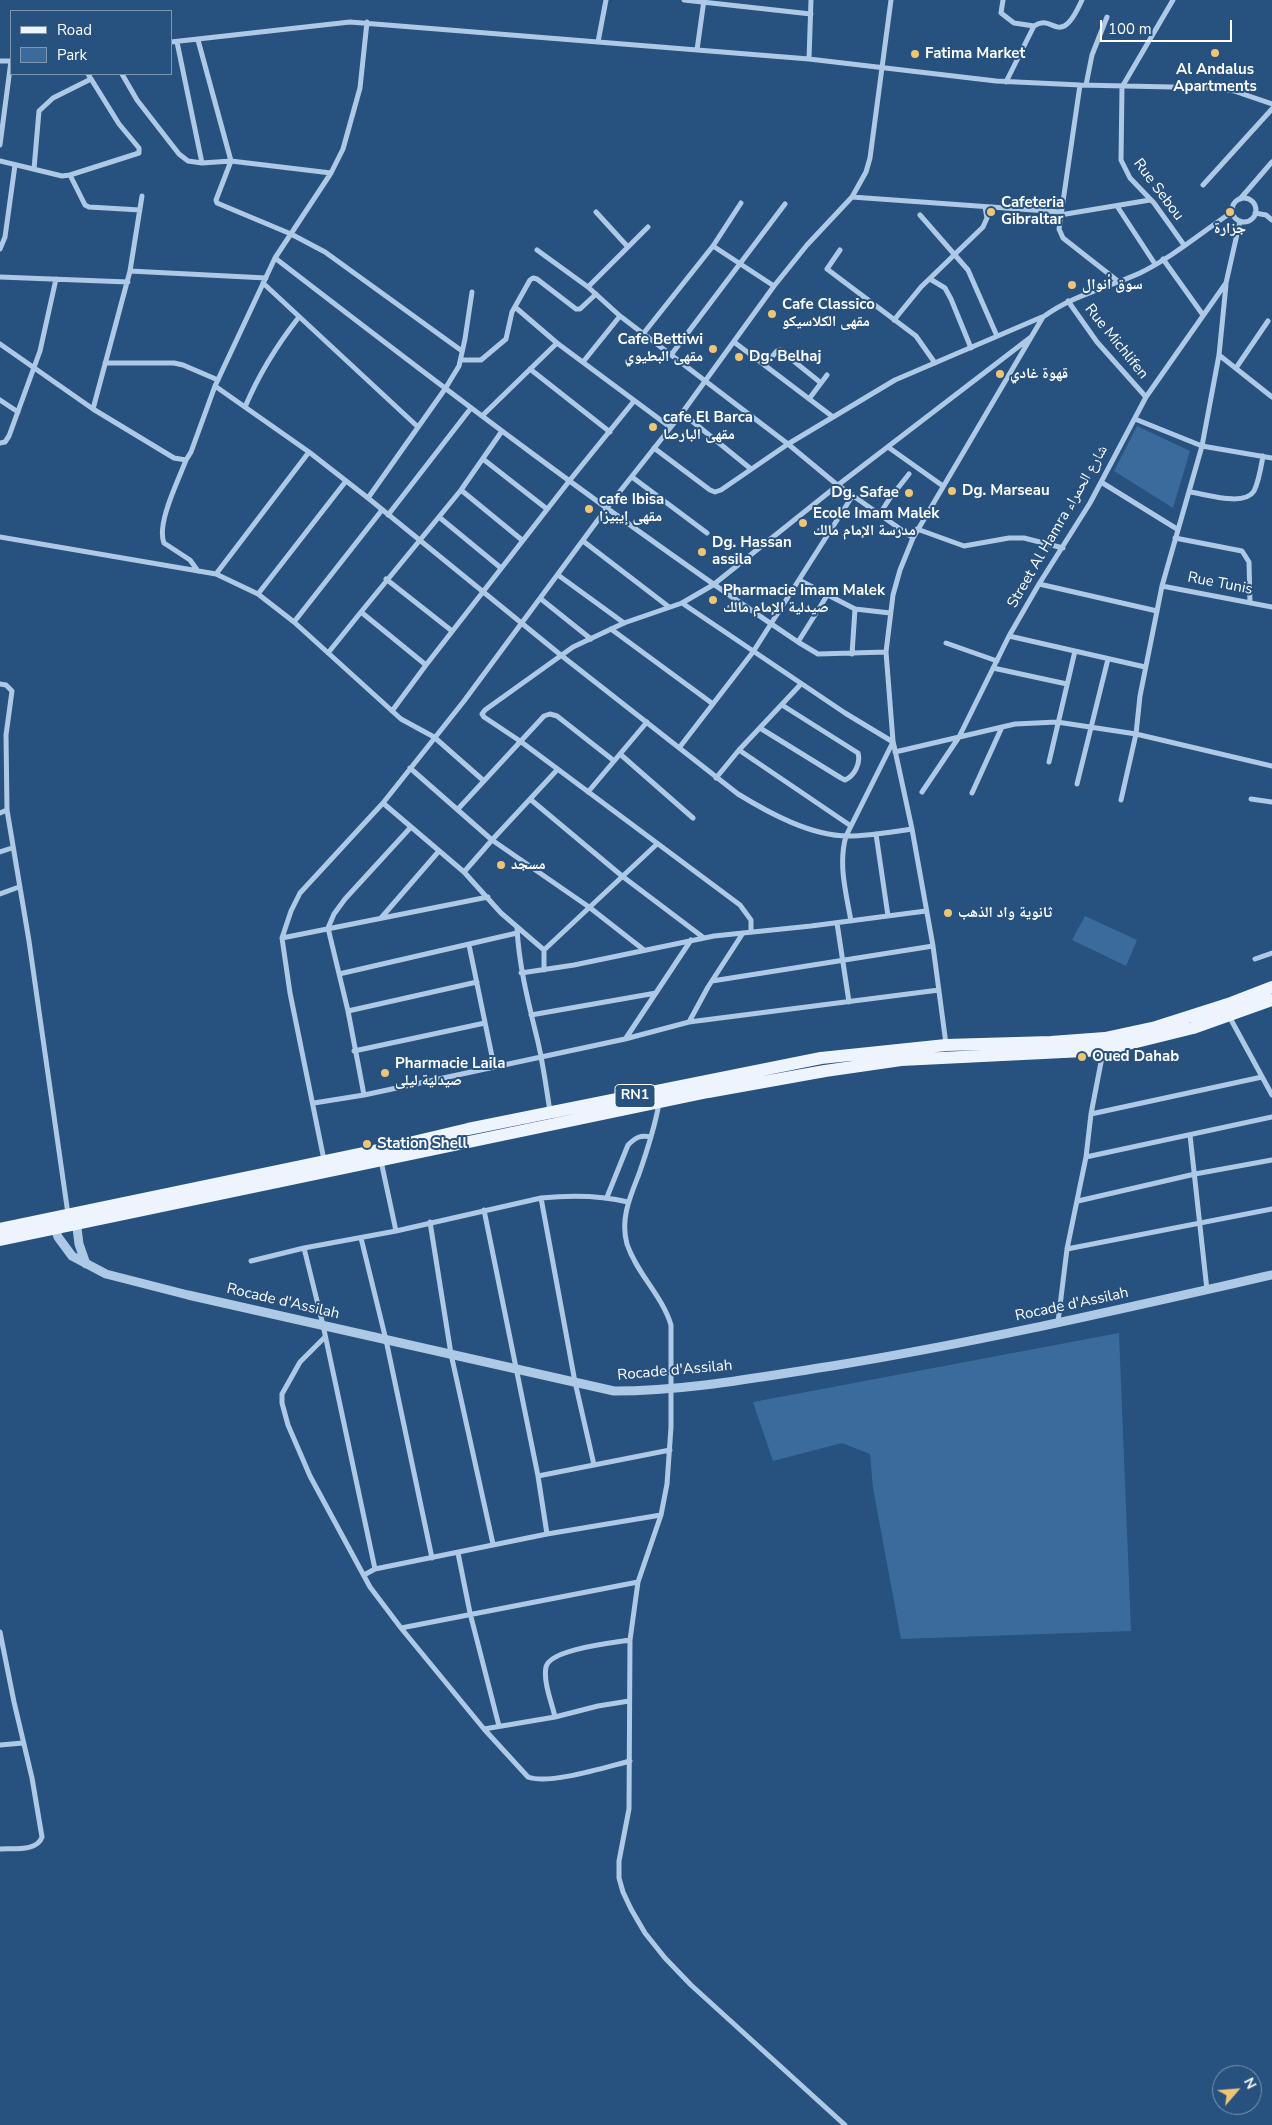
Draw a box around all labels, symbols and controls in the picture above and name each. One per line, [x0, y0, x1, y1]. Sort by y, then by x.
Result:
legend [10, 10, 172, 75]
scale bar [1102, 10, 1234, 42]
text: 100 m [1108, 19, 1152, 39]
text: Road [57, 20, 92, 40]
text: Park [57, 45, 87, 65]
place label: Fatima Market [925, 45, 1025, 63]
marker: Al Andalus Apartments [1209, 47, 1221, 59]
marker: Fatima Market [909, 48, 921, 60]
place label: Al Andalus Apartments [1173, 61, 1257, 96]
street label: Rue Sebou [1129, 155, 1187, 225]
place label: Cafeteria Gibraltar [1001, 194, 1064, 229]
marker: Cafeteria Gibraltar [985, 206, 997, 218]
marker: جزارة [1224, 206, 1236, 218]
place label: جزارة [1214, 220, 1246, 238]
place label: سوق أنوال [1082, 276, 1143, 294]
marker: سوق أنوال [1066, 279, 1078, 291]
place label: Cafe Classico مقهى الكلاسيكو [782, 296, 875, 331]
street label: Rue Michlifen [1080, 301, 1152, 383]
marker: Cafe Classico مقهى الكلاسيكو [766, 308, 778, 320]
place label: Cafe Bettiwi مقهى البطيوي [617, 331, 703, 366]
marker: Cafe Bettiwi مقهى البطيوي [707, 343, 719, 355]
place label: Dg. Belhaj [749, 348, 821, 366]
marker: Dg. Belhaj [733, 351, 745, 363]
place label: قهوة غادي [1010, 365, 1068, 383]
marker: قهوة غادي [994, 368, 1006, 380]
place label: cafe El Barca مقهى البارصا [663, 409, 753, 444]
marker: cafe El Barca مقهى البارصا [647, 421, 659, 433]
street label: Street Al Hamra شارع الحمراء [1004, 442, 1112, 612]
place label: Dg. Marseau [962, 482, 1050, 500]
place label: Dg. Safae [831, 484, 899, 502]
marker: Dg. Marseau [946, 485, 958, 497]
marker: Dg. Safae [903, 487, 915, 499]
place label: cafe Ibisa مقهى إيبيزا [599, 491, 664, 526]
marker: cafe Ibisa مقهى إيبيزا [583, 503, 595, 515]
place label: Ecole Imam Malek مدرسة الإمام مالك [813, 505, 939, 540]
marker: Ecole Imam Malek مدرسة الإمام مالك [797, 517, 809, 529]
place label: Dg. Hassan assila [712, 534, 792, 569]
marker: Dg. Hassan assila [696, 546, 708, 558]
street label: Rue Tunis [1186, 569, 1254, 599]
place label: Pharmacie Imam Malek صيدلية الإمام مالك [723, 582, 885, 617]
marker: Pharmacie Imam Malek صيدلية الإمام مالك [707, 594, 719, 606]
place label: مسجد [511, 856, 546, 874]
marker: مسجد [495, 859, 507, 871]
place label: ثانوية واد الذهب [958, 904, 1052, 922]
marker: ثانوية واد الذهب [942, 907, 954, 919]
place label: Oued Dahab [1092, 1048, 1179, 1066]
marker: Oued Dahab [1076, 1051, 1088, 1063]
place label: Pharmacie Laila صيدلية ليلى [395, 1055, 506, 1090]
marker: Pharmacie Laila صيدلية ليلى [379, 1067, 391, 1079]
road number: RN1 [615, 1084, 655, 1108]
place label: Station Shell [377, 1135, 467, 1153]
marker: Station Shell [361, 1138, 373, 1150]
street label: Rocade d'Assilah [225, 1280, 341, 1324]
street label: Rocade d'Assilah [1014, 1284, 1130, 1326]
street label: Rocade d'Assilah [617, 1357, 733, 1385]
north arrow [1212, 2065, 1262, 2115]
text: N [1239, 2074, 1261, 2092]

